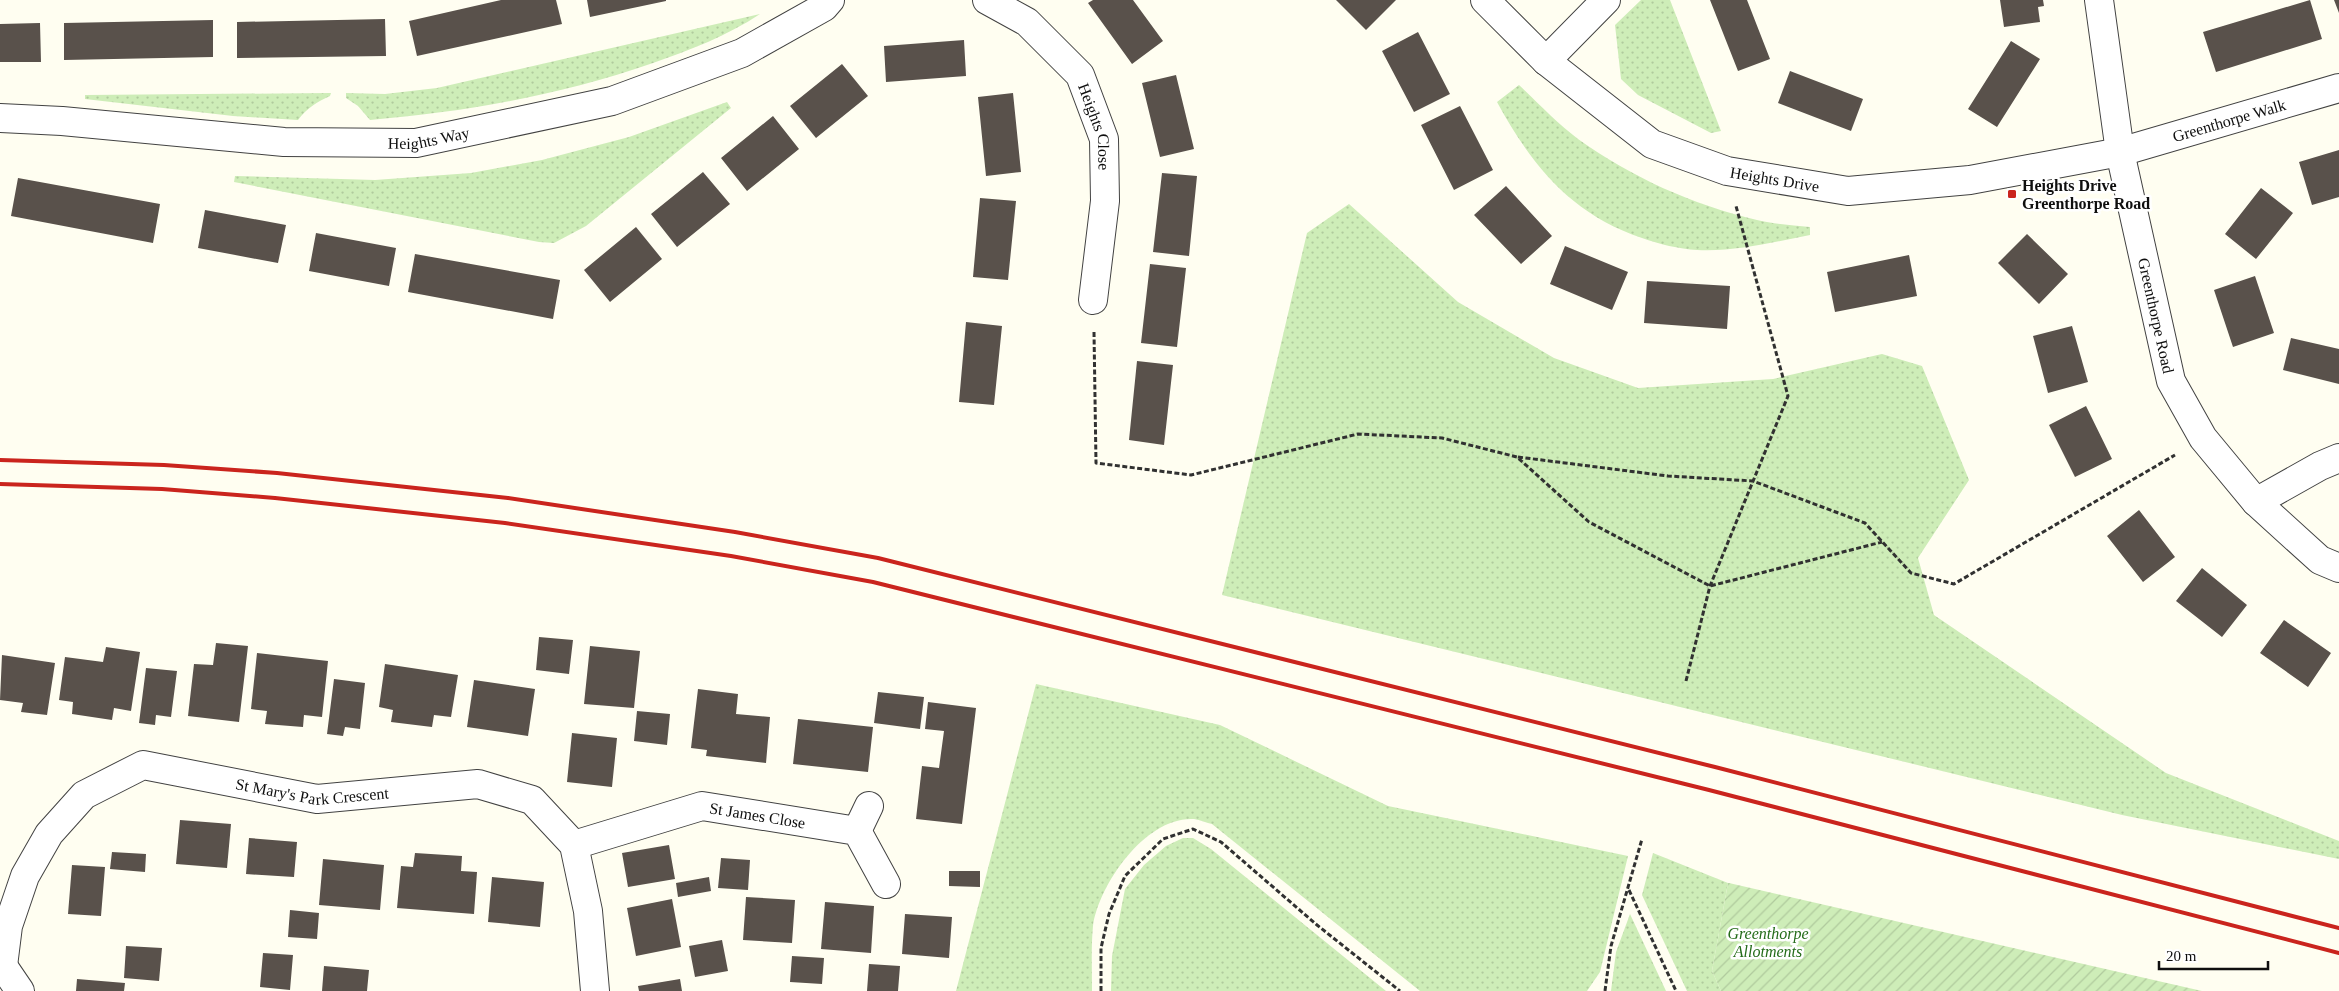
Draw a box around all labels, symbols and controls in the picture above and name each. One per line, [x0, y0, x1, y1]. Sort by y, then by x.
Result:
street label: Heights Close [1075, 81, 1113, 170]
street label: Greenthorpe Walk [2171, 96, 2288, 145]
street label: Heights Way [388, 124, 471, 153]
street label: Heights Drive [1729, 164, 1821, 195]
place label: Heights Drive Greenthorpe Road [2022, 177, 2150, 213]
marker: Heights Drive Greenthorpe Road [2006, 188, 2018, 200]
street label: Greenthorpe Road [2135, 256, 2177, 375]
street label: St Mary's Park Crescent [234, 775, 390, 808]
street label: St James Close [708, 799, 807, 832]
park label: Greenthorpe Allotments [1727, 925, 1809, 960]
scale bar [2159, 938, 2268, 970]
text: 20 m [2166, 948, 2197, 964]

